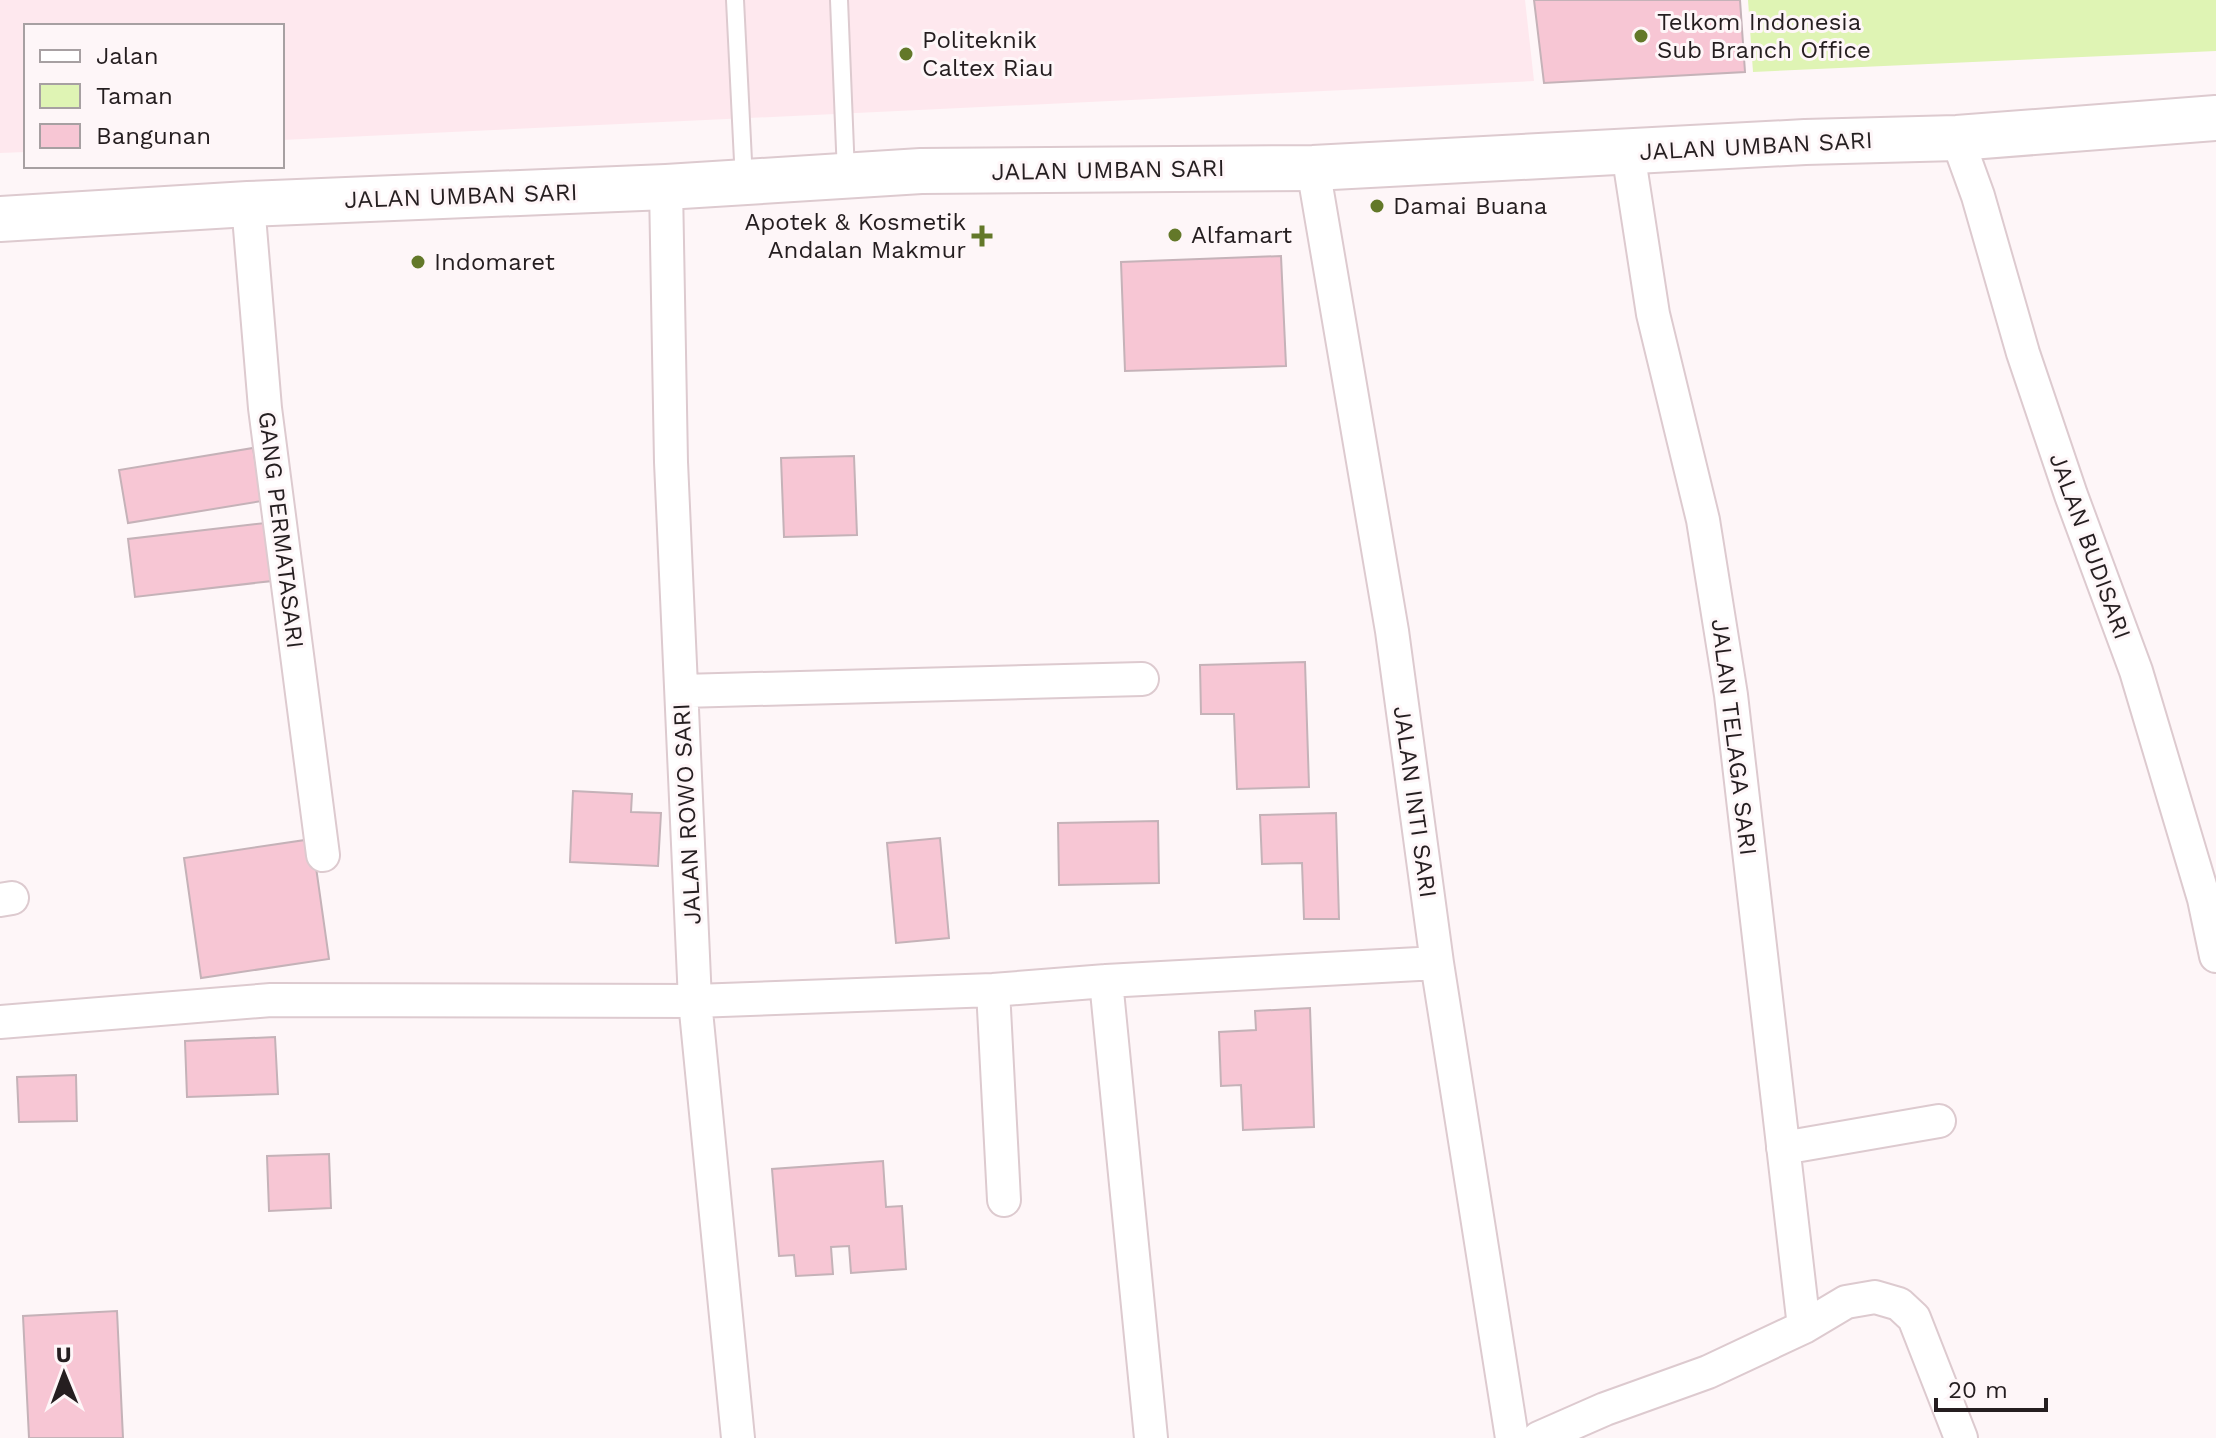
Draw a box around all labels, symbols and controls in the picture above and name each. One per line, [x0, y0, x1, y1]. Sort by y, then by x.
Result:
place label: Telkom Indonesia Sub Branch Office [1657, 8, 1871, 64]
legend [24, 24, 284, 168]
place label: Politeknik Caltex Riau [922, 26, 1053, 82]
marker: Telkom Indonesia Sub Branch Office [1632, 27, 1650, 45]
text: Jalan [96, 42, 159, 70]
marker: Politeknik Caltex Riau [897, 45, 915, 63]
text: Taman [96, 82, 173, 110]
text: Bangunan [96, 122, 211, 150]
street label: JALAN UMBAN SARI [1639, 126, 1873, 166]
street label: JALAN UMBAN SARI [991, 154, 1225, 186]
street label: JALAN UMBAN SARI [344, 178, 578, 214]
place label: Damai Buana [1393, 192, 1547, 220]
marker: Damai Buana [1368, 197, 1386, 215]
place label: Apotek & Kosmetik Andalan Makmur [744, 208, 966, 264]
place label: Alfamart [1191, 221, 1292, 249]
marker: Alfamart [1166, 226, 1184, 244]
marker: Apotek & Kosmetik Andalan Makmur [973, 227, 991, 245]
place label: Indomaret [434, 248, 555, 276]
marker: Indomaret [409, 253, 427, 271]
street label: GANG PERMATASARI [253, 410, 309, 650]
street label: JALAN BUDISARI [2043, 449, 2137, 643]
street label: JALAN TELAGA SARI [1706, 617, 1762, 857]
street label: JALAN ROWO SARI [667, 703, 707, 925]
street label: JALAN INTI SARI [1388, 704, 1442, 900]
north arrow [24, 1334, 104, 1414]
text: U [56, 1342, 72, 1367]
scale bar [1936, 1362, 2046, 1412]
text: 20 m [1948, 1376, 2008, 1404]

